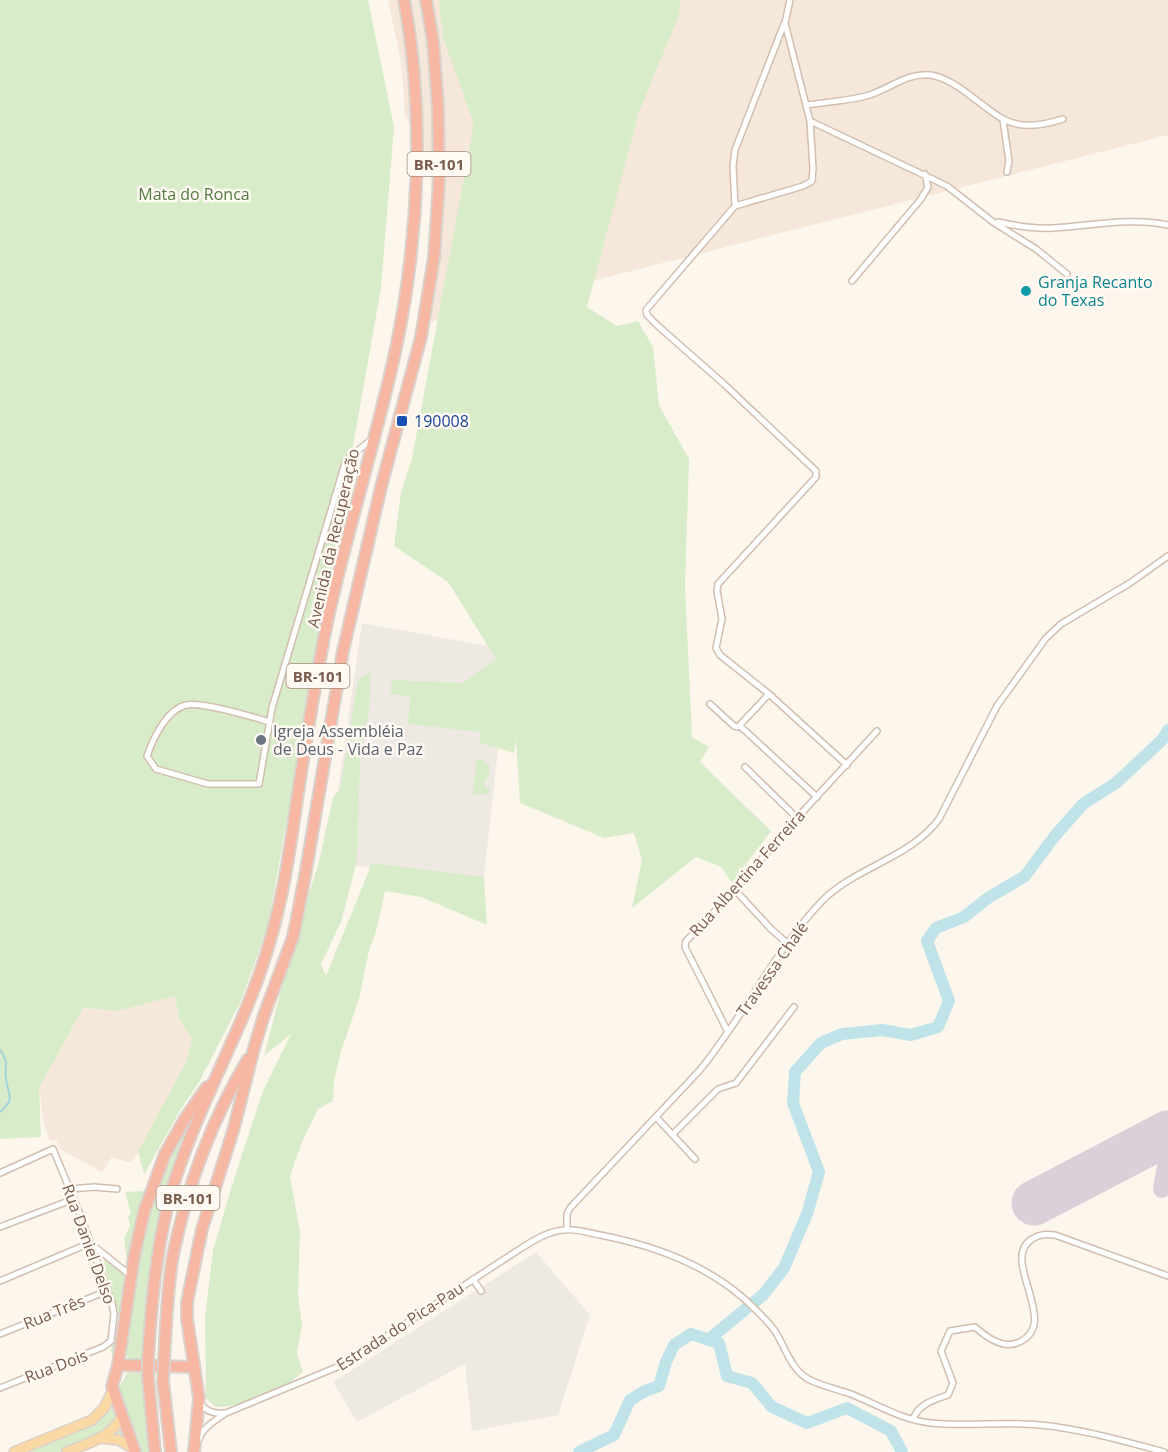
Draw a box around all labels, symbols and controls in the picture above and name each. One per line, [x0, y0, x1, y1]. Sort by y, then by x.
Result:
road number: BR-101 [408, 152, 470, 176]
park label: Mata do Ronca [138, 183, 250, 205]
place label: Granja Recanto do Texas [1038, 271, 1153, 311]
marker: Granja Recanto do Texas [1019, 284, 1033, 298]
place label: 190008 [414, 410, 469, 432]
marker: 190008 [395, 414, 409, 428]
street label: Avenida da Recuperação [302, 446, 364, 630]
road number: BR-101 [286, 664, 350, 688]
place label: Igreja Assembléia de Deus - Vida e Paz [273, 720, 423, 760]
marker: Igreja Assembléia de Deus - Vida e Paz [254, 733, 268, 747]
street label: Rua Albertina Ferreira [684, 805, 810, 941]
street label: Travessa Chalé [731, 917, 813, 1021]
street label: Rua Daniel Delso [57, 1181, 121, 1307]
road number: BR-101 [156, 1186, 219, 1210]
street label: Estrada do Pica-Pau [332, 1277, 468, 1375]
street label: Rua Três [20, 1290, 88, 1334]
street label: Rua Dois [21, 1344, 91, 1388]

